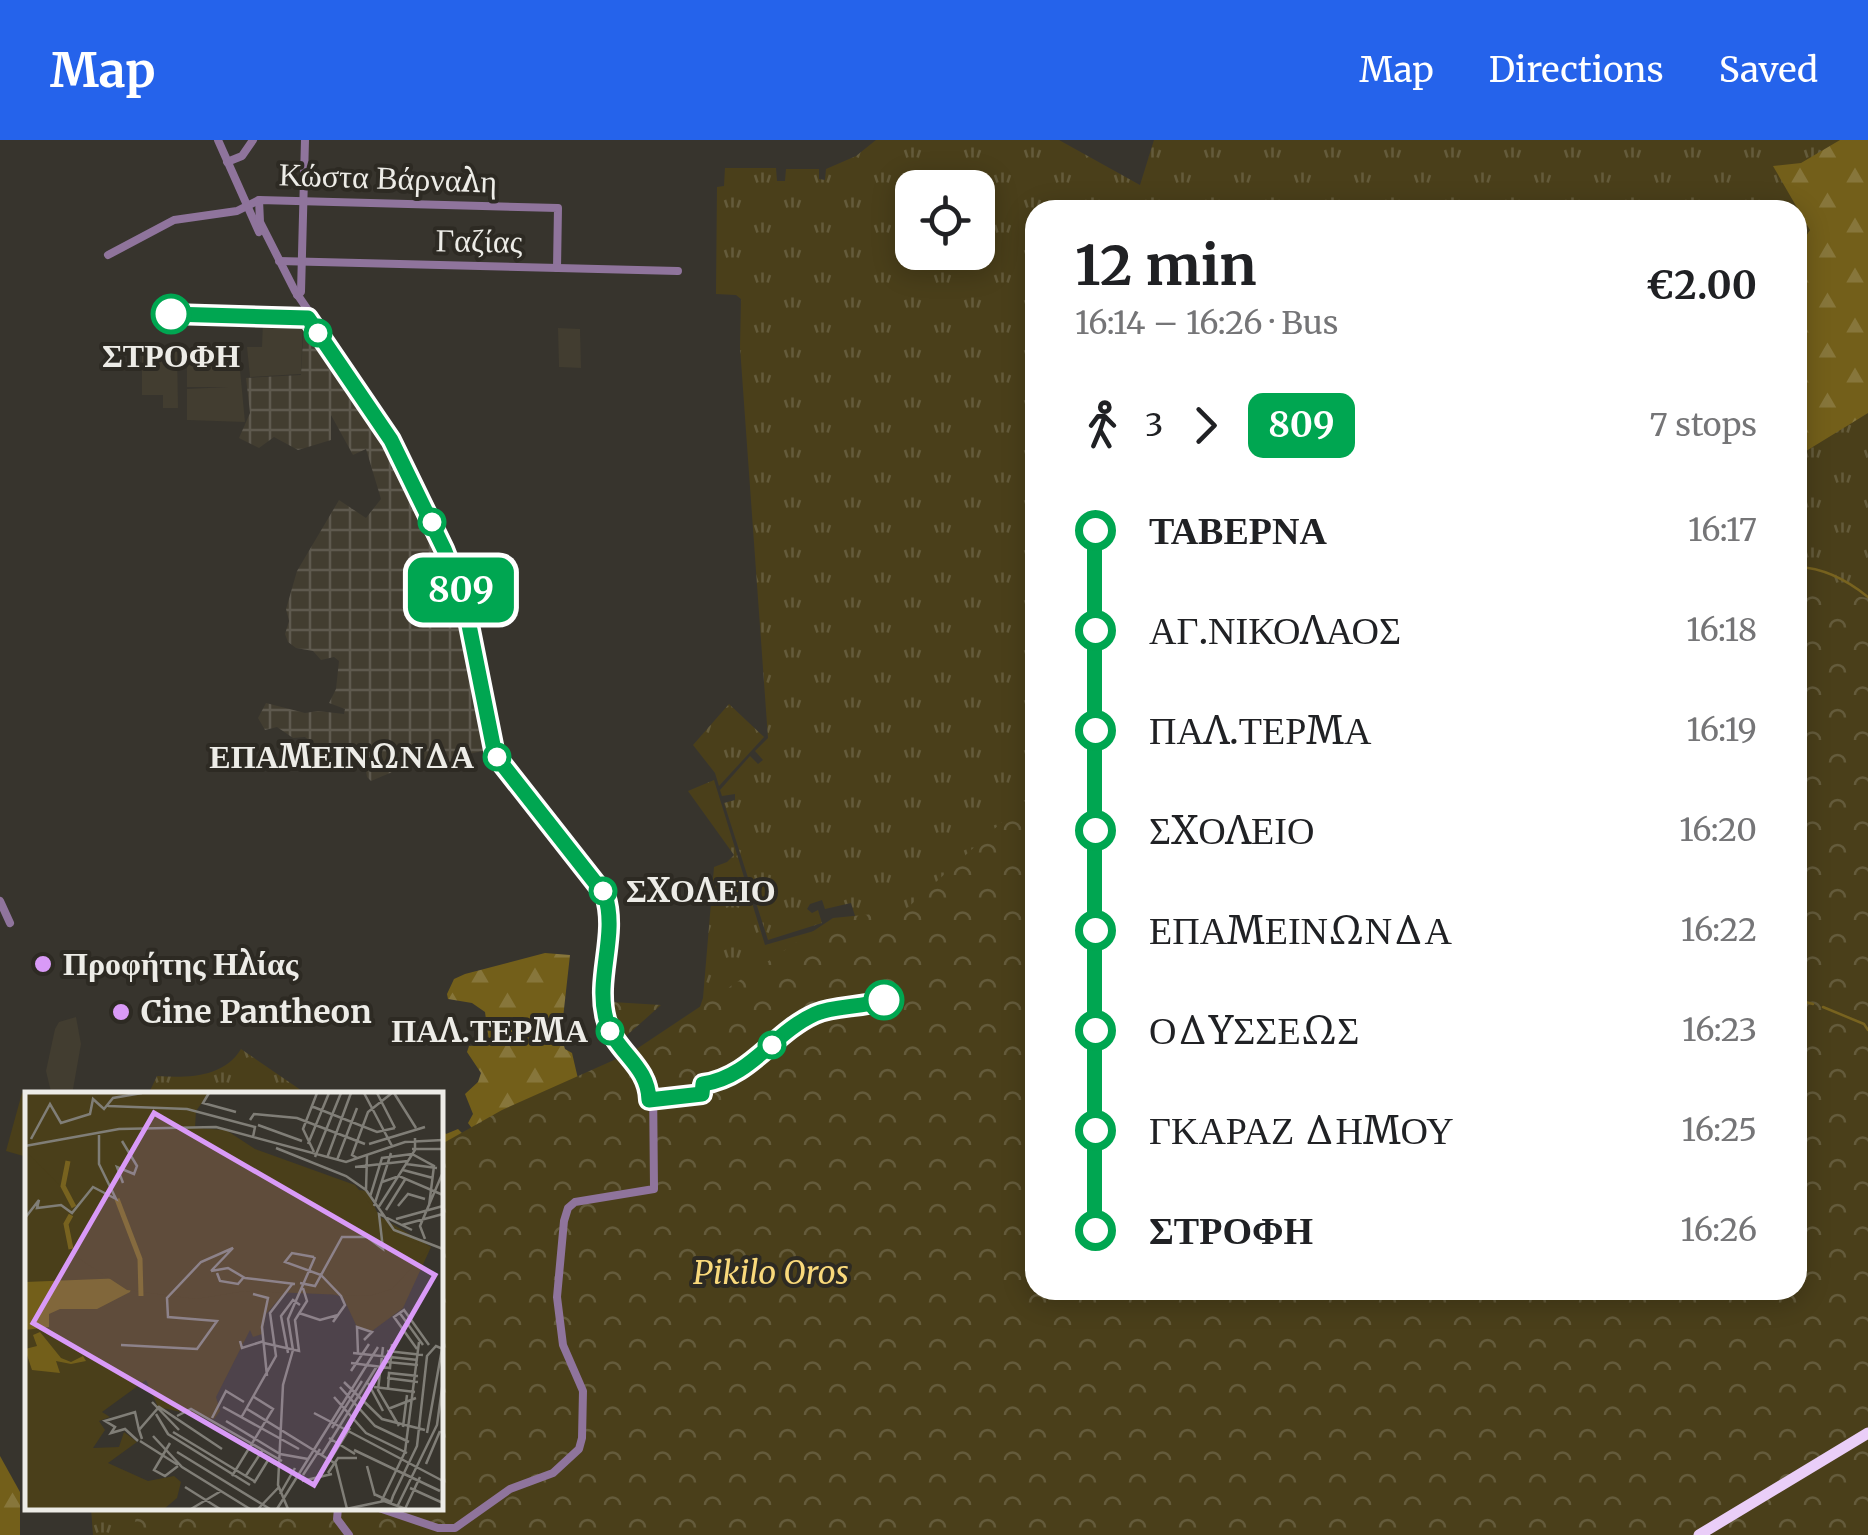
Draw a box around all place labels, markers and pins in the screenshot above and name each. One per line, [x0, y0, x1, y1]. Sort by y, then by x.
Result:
marker: ΣΤΡΟΦΗ [152, 295, 190, 333]
unlabelled marker [305, 320, 331, 346]
place label: ΣΤΡΟΦΗ [102, 336, 240, 376]
unlabelled marker [419, 509, 445, 535]
place label: ΕΠΑΜΕΙΝΩΝΔΑ [209, 737, 474, 777]
marker: ΕΠΑΜΕΙΝΩΝΔΑ [484, 744, 510, 770]
place label: ΣΧΟΛΕΙΟ [626, 871, 776, 911]
marker: ΣΧΟΛΕΙΟ [590, 878, 616, 904]
place label: Προφήτης Ηλίας [63, 944, 299, 984]
marker: Προφήτης Ηλίας [32, 953, 54, 975]
unlabelled marker [865, 981, 903, 1019]
place label: Cine Pantheon [141, 992, 372, 1032]
marker: Cine Pantheon [110, 1001, 132, 1023]
place label: ΠΑΛ.ΤΕΡΜΑ [391, 1011, 588, 1051]
marker: ΠΑΛ.ΤΕΡΜΑ [597, 1018, 623, 1044]
unlabelled marker [759, 1032, 785, 1058]

